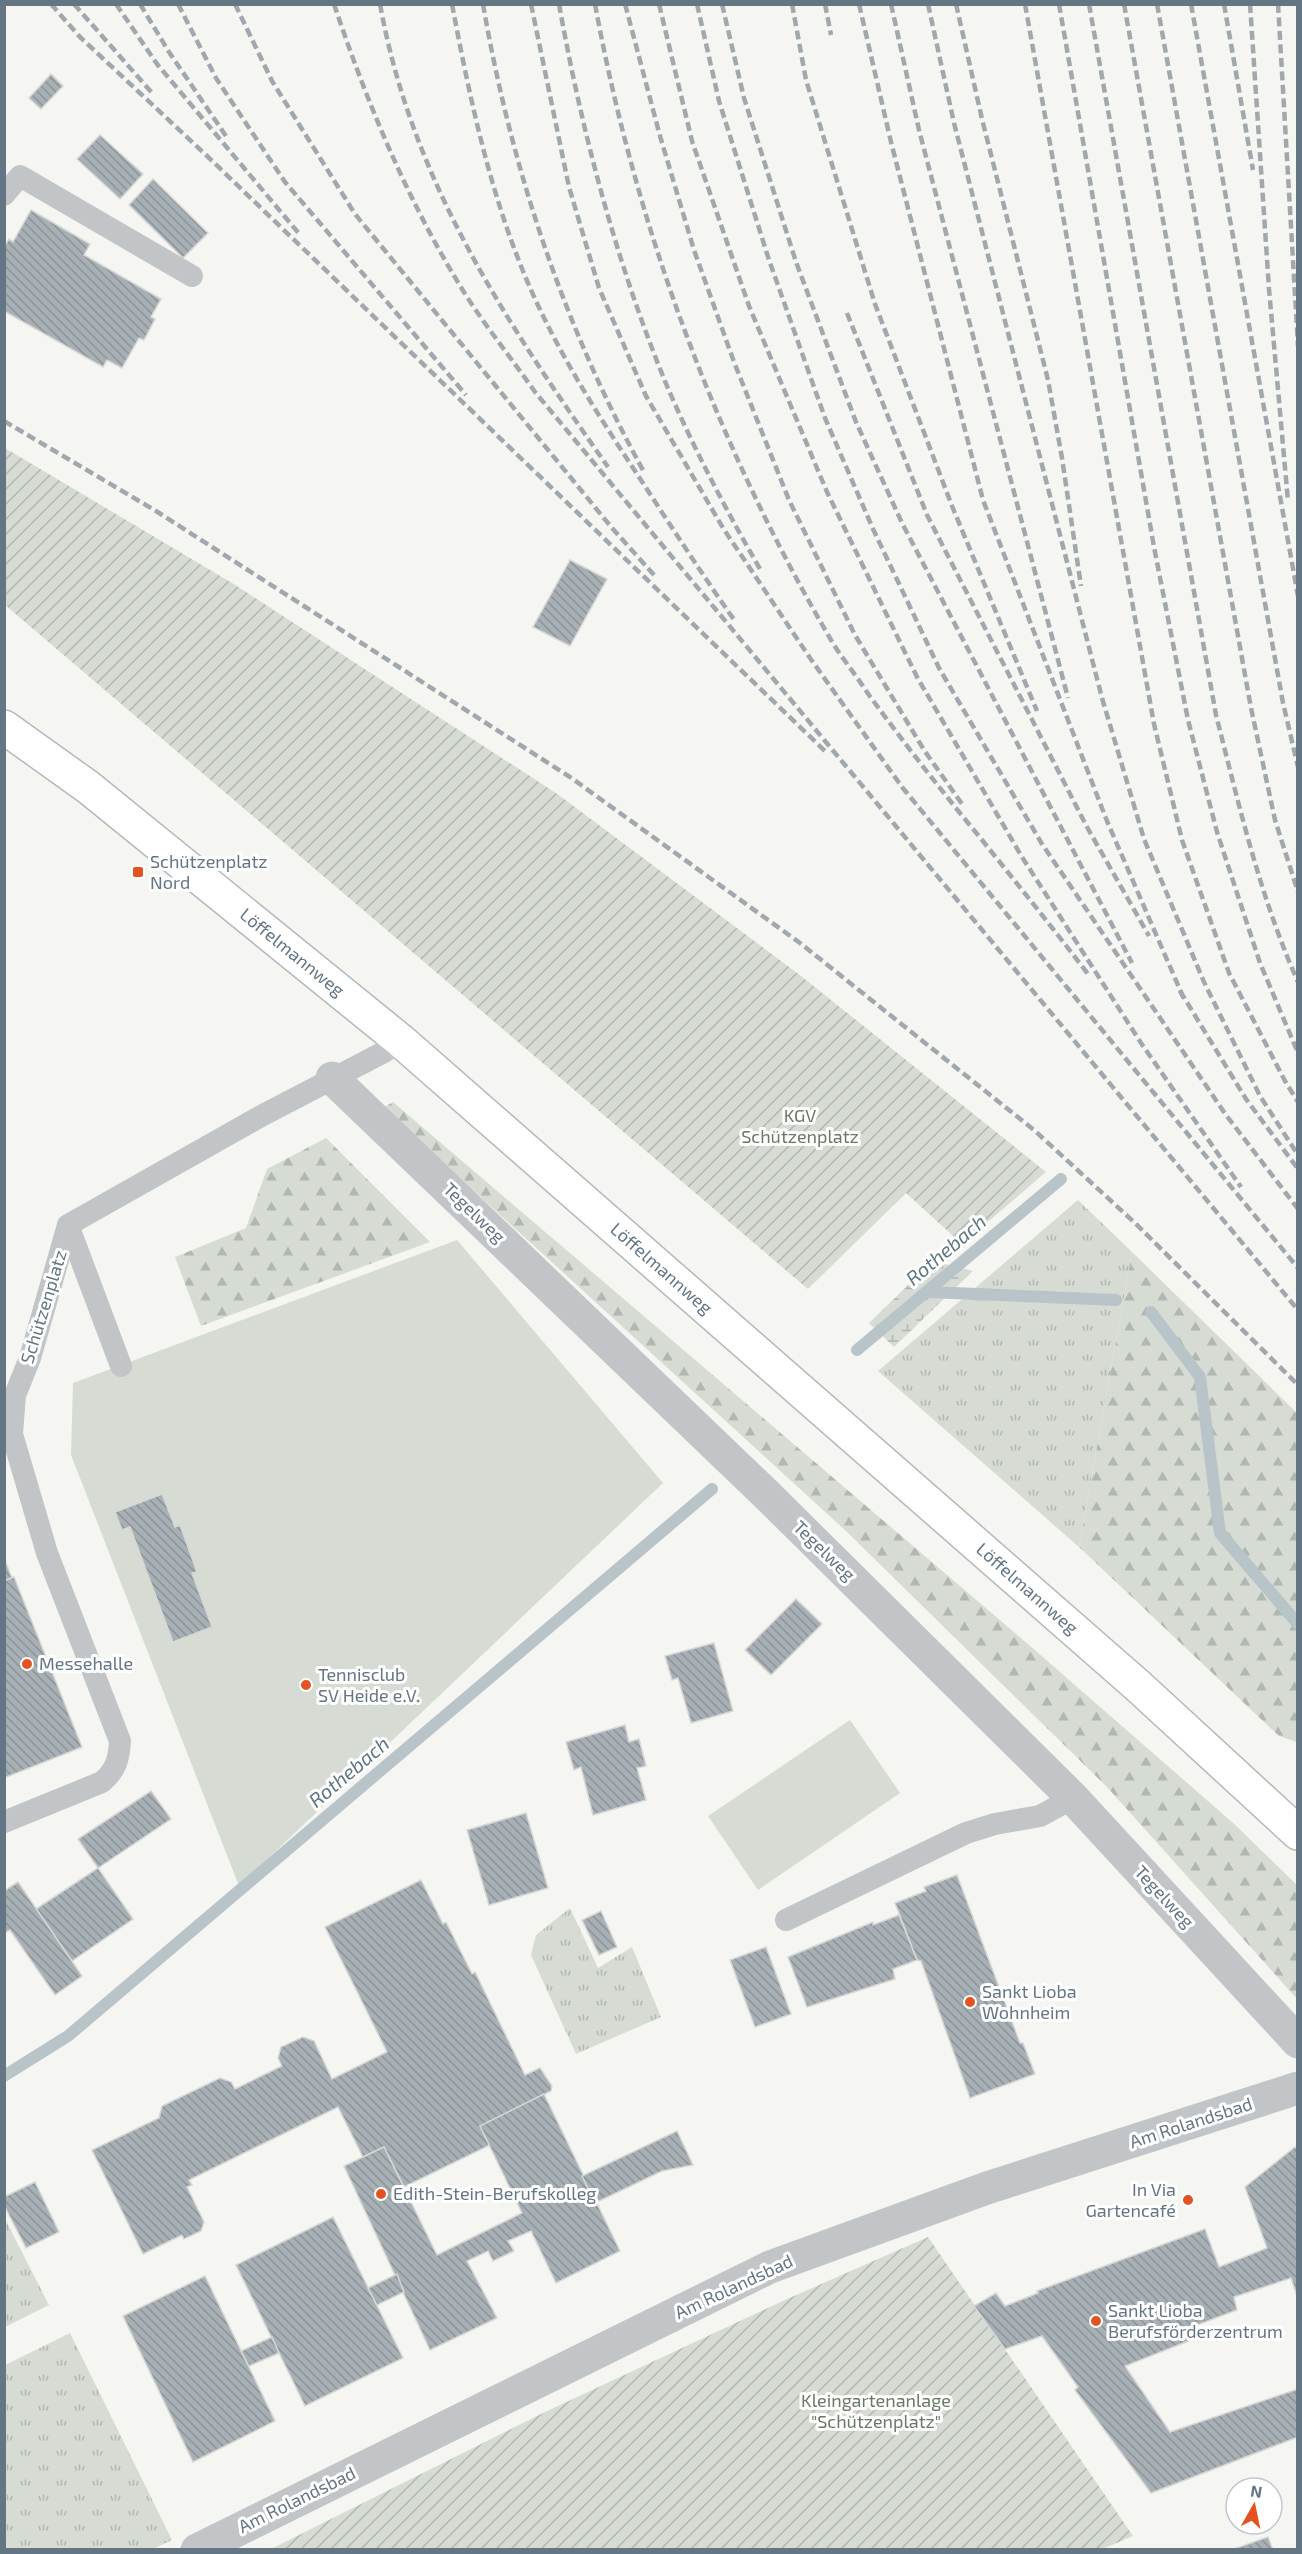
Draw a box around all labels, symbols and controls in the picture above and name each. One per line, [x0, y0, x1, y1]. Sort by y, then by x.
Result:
place label: Schützenplatz Nord [150, 850, 267, 893]
marker: Schützenplatz Nord [131, 865, 145, 879]
street label: Löffelmannweg [236, 903, 349, 1001]
park label: KGV Schützenplatz [741, 1104, 859, 1147]
street label: Tegelweg [439, 1178, 510, 1247]
water label: Rothebach [900, 1209, 990, 1290]
street label: Löffelmannweg [606, 1217, 717, 1318]
street label: Schützenplatz [15, 1247, 71, 1366]
street label: Tegelweg [789, 1516, 860, 1585]
street label: Löffelmannweg [972, 1537, 1083, 1638]
place label: Messehalle [39, 1652, 133, 1674]
marker: Messehalle [20, 1657, 34, 1671]
place label: Tennisclub SV Heide e.V. [318, 1663, 420, 1706]
marker: Tennisclub SV Heide e.V. [299, 1678, 313, 1692]
water label: Rothebach [303, 1731, 393, 1812]
street label: Tegelweg [1130, 1861, 1199, 1932]
place label: Sankt Lioba Wohnheim [982, 1980, 1077, 2023]
marker: Sankt Lioba Wohnheim [963, 1995, 977, 2009]
street label: Am Rolandsbad [1126, 2092, 1255, 2152]
place label: In Via Gartencafé [1086, 2178, 1176, 2221]
place label: Edith-Stein-Berufskolleg [393, 2182, 596, 2204]
marker: Edith-Stein-Berufskolleg [374, 2187, 388, 2201]
marker: In Via Gartencafé [1181, 2193, 1195, 2207]
street label: Am Rolandsbad [671, 2249, 796, 2323]
place label: Sankt Lioba Berufsförderzentrum [1108, 2299, 1283, 2342]
marker: Sankt Lioba Berufsförderzentrum [1089, 2314, 1103, 2328]
park label: Kleingartenanlage "Schützenplatz" [801, 2389, 951, 2432]
street label: Am Rolandsbad [234, 2461, 359, 2537]
north arrow [1224, 2476, 1284, 2536]
text: N [1249, 2480, 1264, 2501]

